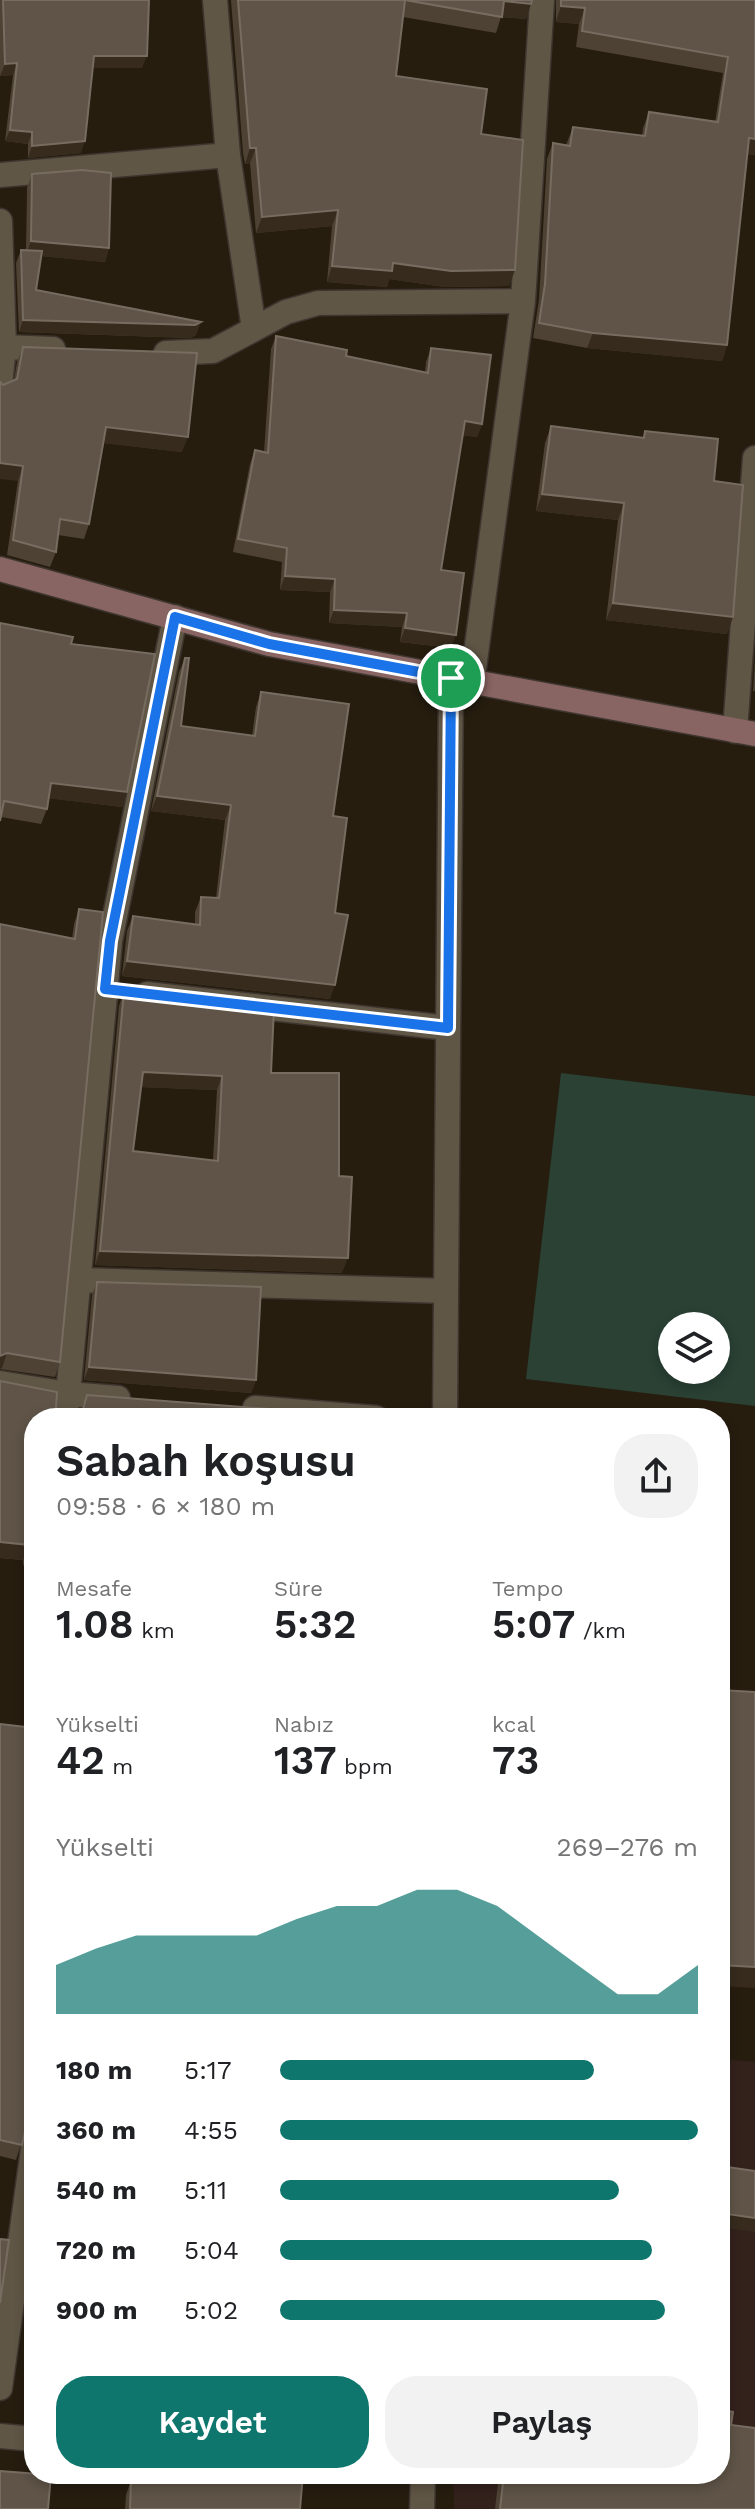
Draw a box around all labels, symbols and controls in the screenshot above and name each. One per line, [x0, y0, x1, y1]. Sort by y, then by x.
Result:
pin [417, 644, 485, 712]
icon: arrive [429, 656, 473, 700]
map controls [658, 1312, 730, 1384]
button: layers [658, 1312, 730, 1384]
button: share [614, 1434, 698, 1518]
text: Sabah koşusu [56, 1435, 356, 1487]
text: 09:58 · 6 × 180 m [56, 1491, 275, 1521]
text: Mesafe [56, 1576, 132, 1601]
text: Süre [274, 1576, 323, 1601]
text: Tempo [492, 1576, 564, 1601]
text: 1.08 [56, 1601, 134, 1648]
text: 5:32 [274, 1601, 356, 1648]
text: 5:07 [492, 1601, 575, 1648]
text: km [134, 1618, 175, 1643]
text: /km [575, 1618, 626, 1643]
text: Yükselti [56, 1712, 139, 1737]
text: Nabız [274, 1712, 334, 1737]
text: kcal [492, 1712, 536, 1737]
text: 42 [56, 1737, 105, 1784]
text: 137 [274, 1737, 337, 1784]
text: 73 [492, 1737, 539, 1784]
text: m [105, 1754, 133, 1779]
text: bpm [337, 1754, 393, 1779]
text: Yükselti [56, 1832, 154, 1862]
text: 269–276 m [557, 1832, 698, 1862]
text: 180 m [56, 2055, 132, 2085]
text: 5:17 [184, 2055, 232, 2085]
text: 360 m [56, 2115, 136, 2145]
text: 4:55 [184, 2115, 238, 2145]
text: 540 m [56, 2175, 137, 2205]
text: 5:11 [184, 2175, 227, 2205]
text: 720 m [56, 2235, 136, 2265]
text: 5:04 [184, 2235, 239, 2265]
text: 900 m [56, 2295, 137, 2325]
text: 5:02 [184, 2295, 238, 2325]
button: Kaydet [56, 2376, 369, 2468]
button: Paylaş [385, 2376, 698, 2468]

